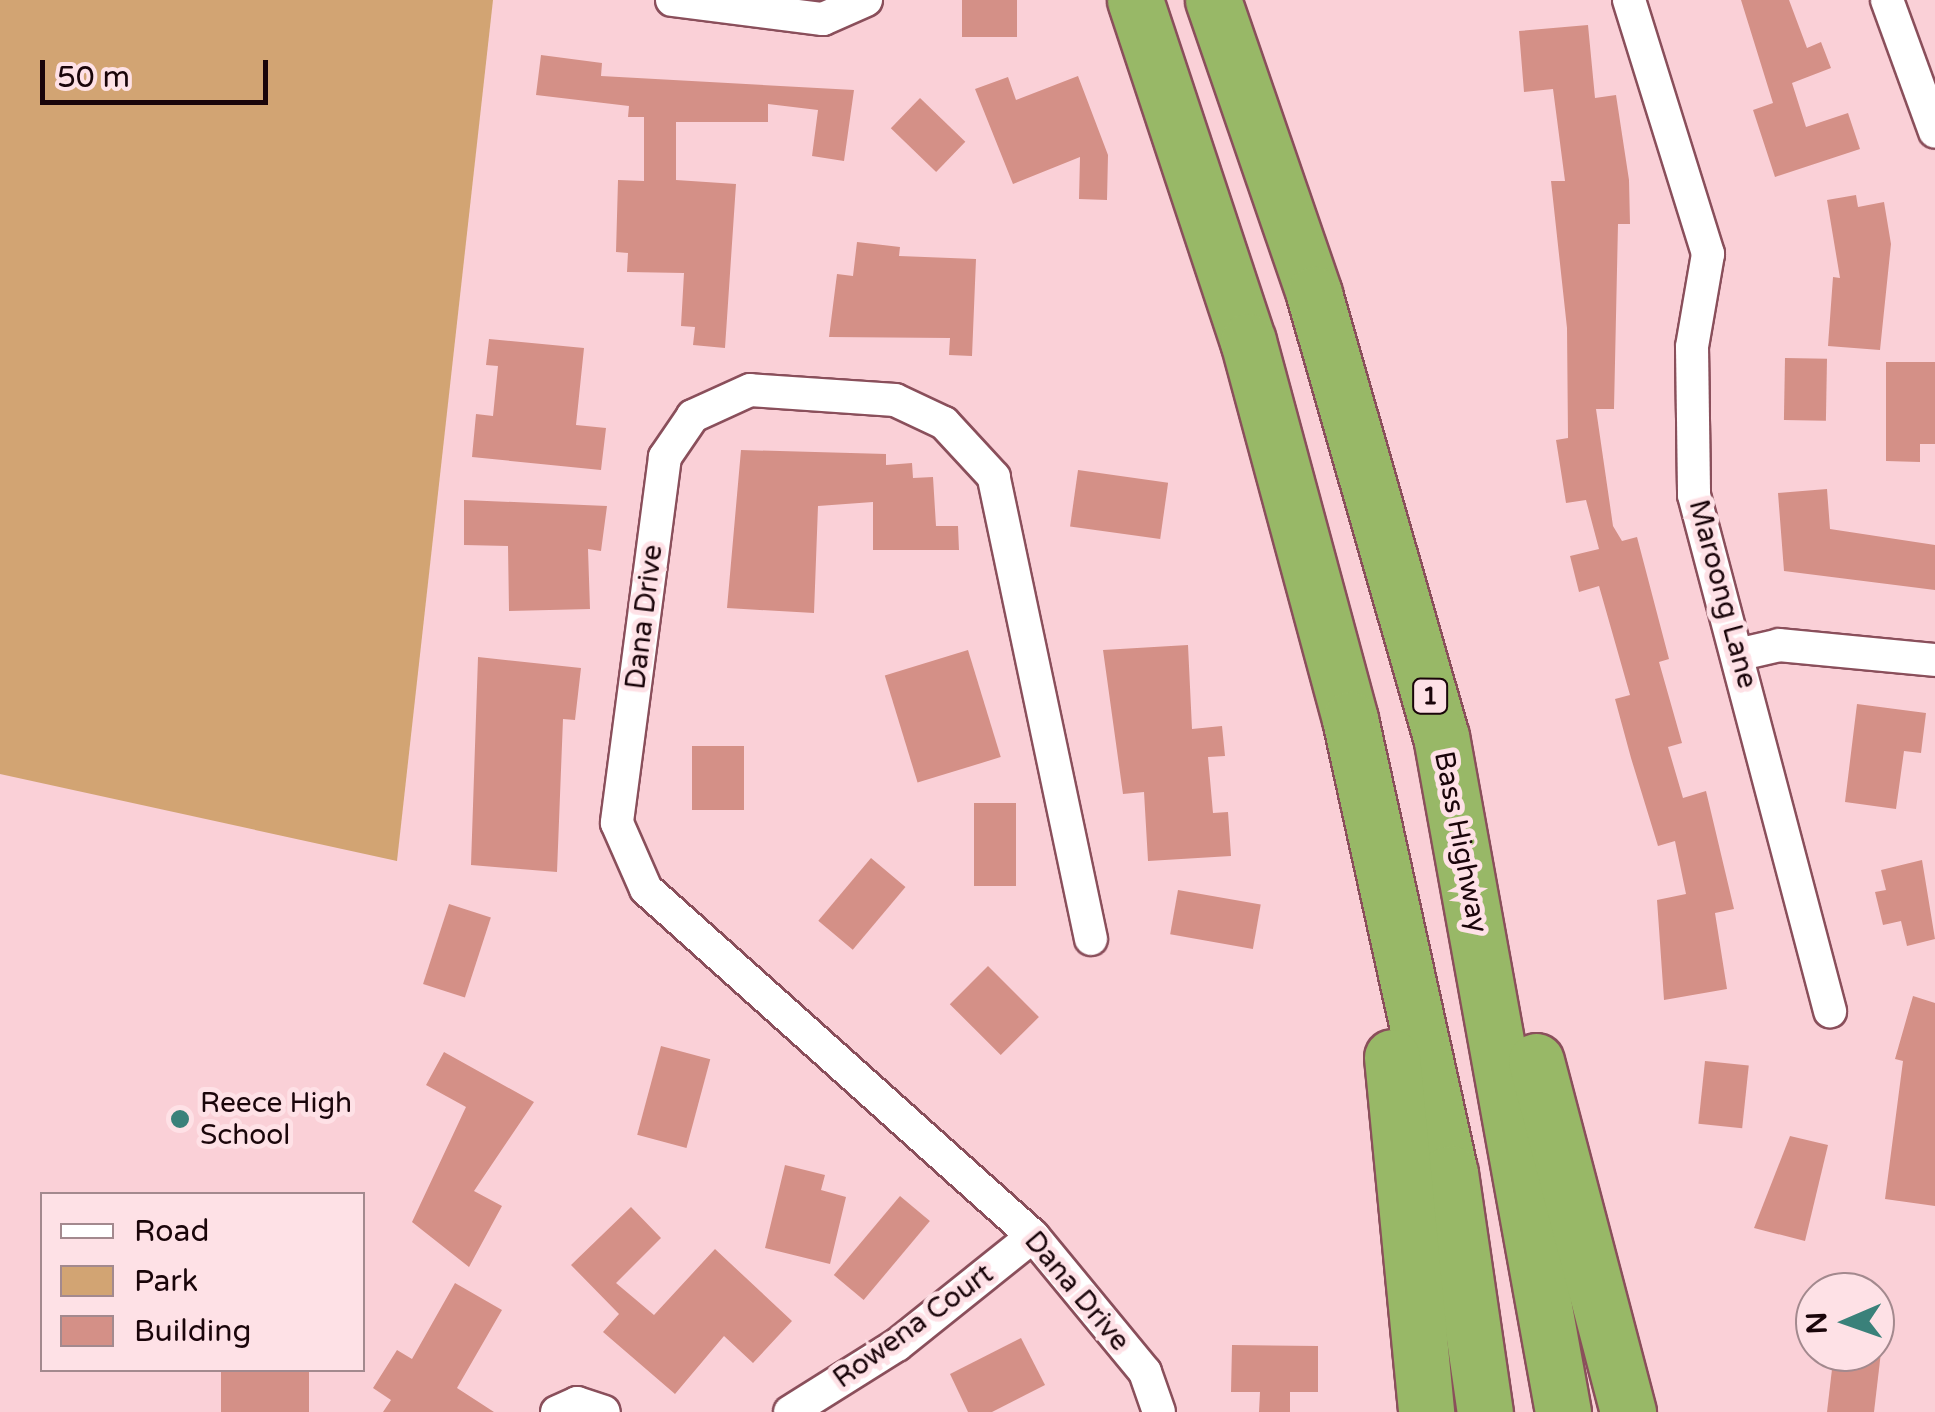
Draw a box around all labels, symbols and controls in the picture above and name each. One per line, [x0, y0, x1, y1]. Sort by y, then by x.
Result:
scale bar [45, 40, 272, 102]
text: 50 m [57, 59, 130, 96]
street label: Maroong Lane [1682, 496, 1764, 692]
street label: Dana Drive [618, 543, 670, 691]
road number: 1 [1410, 676, 1450, 716]
street label: Bass Highway [1427, 748, 1495, 936]
place label: Reece High School [200, 1086, 352, 1152]
marker: Reece High School [169, 1108, 191, 1130]
legend [40, 1192, 365, 1372]
text: Road [134, 1213, 209, 1250]
street label: Dana Drive [1017, 1224, 1137, 1358]
street label: Rowena Court [827, 1257, 999, 1395]
text: Park [134, 1263, 198, 1300]
north arrow [1795, 1272, 1895, 1372]
text: N [1800, 1311, 1834, 1335]
text: Building [134, 1313, 251, 1350]

